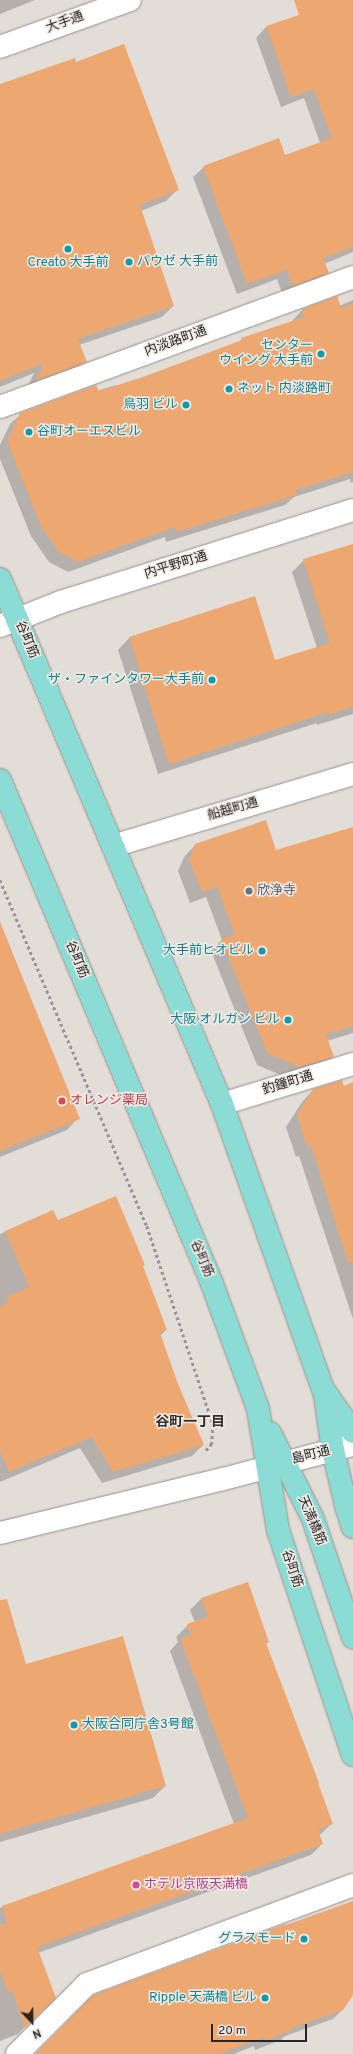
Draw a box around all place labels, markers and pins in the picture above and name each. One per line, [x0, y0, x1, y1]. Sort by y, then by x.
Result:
marker: Creato 大手前 [63, 244, 73, 254]
place label: パウゼ 大手前 [137, 254, 218, 270]
place label: Creato 大手前 [28, 255, 108, 271]
marker: パウゼ 大手前 [124, 257, 134, 267]
place label: センター ウイング 大手前 [219, 339, 313, 370]
marker: センター ウイング 大手前 [316, 349, 326, 359]
place label: ネット 内淡路町 [237, 381, 331, 397]
marker: ネット 内淡路町 [224, 384, 234, 394]
place label: 鳥羽 ビル [123, 397, 178, 413]
marker: 鳥羽 ビル [181, 400, 191, 410]
place label: 谷町オーエスビル [37, 424, 141, 440]
marker: 谷町オーエスビル [24, 427, 34, 437]
place label: ザ・ファインタワー大手前 [48, 672, 204, 688]
marker: ザ・ファインタワー大手前 [207, 675, 217, 685]
place label: 欣浄寺 [257, 883, 296, 899]
marker: 欣浄寺 [244, 886, 254, 896]
place label: 大手前ヒオビル [163, 943, 254, 959]
marker: 大手前ヒオビル [257, 946, 267, 956]
place label: 大阪 オルガン ビル [170, 1012, 280, 1028]
marker: 大阪 オルガン ビル [283, 1015, 293, 1025]
place label: オレンジ薬局 [70, 1093, 148, 1109]
marker: オレンジ薬局 [57, 1096, 67, 1106]
place label: 大阪合同庁舎3号館 [82, 1717, 194, 1733]
marker: 大阪合同庁舎3号館 [69, 1720, 79, 1730]
place label: ホテル京阪天満橋 [144, 1877, 248, 1893]
marker: ホテル京阪天満橋 [131, 1880, 141, 1890]
place label: グラスモード [218, 1931, 296, 1947]
marker: グラスモード [299, 1934, 309, 1944]
place label: Ripple 天満橋 ビル [149, 1990, 257, 2006]
marker: Ripple 天満橋 ビル [260, 1993, 270, 2003]

